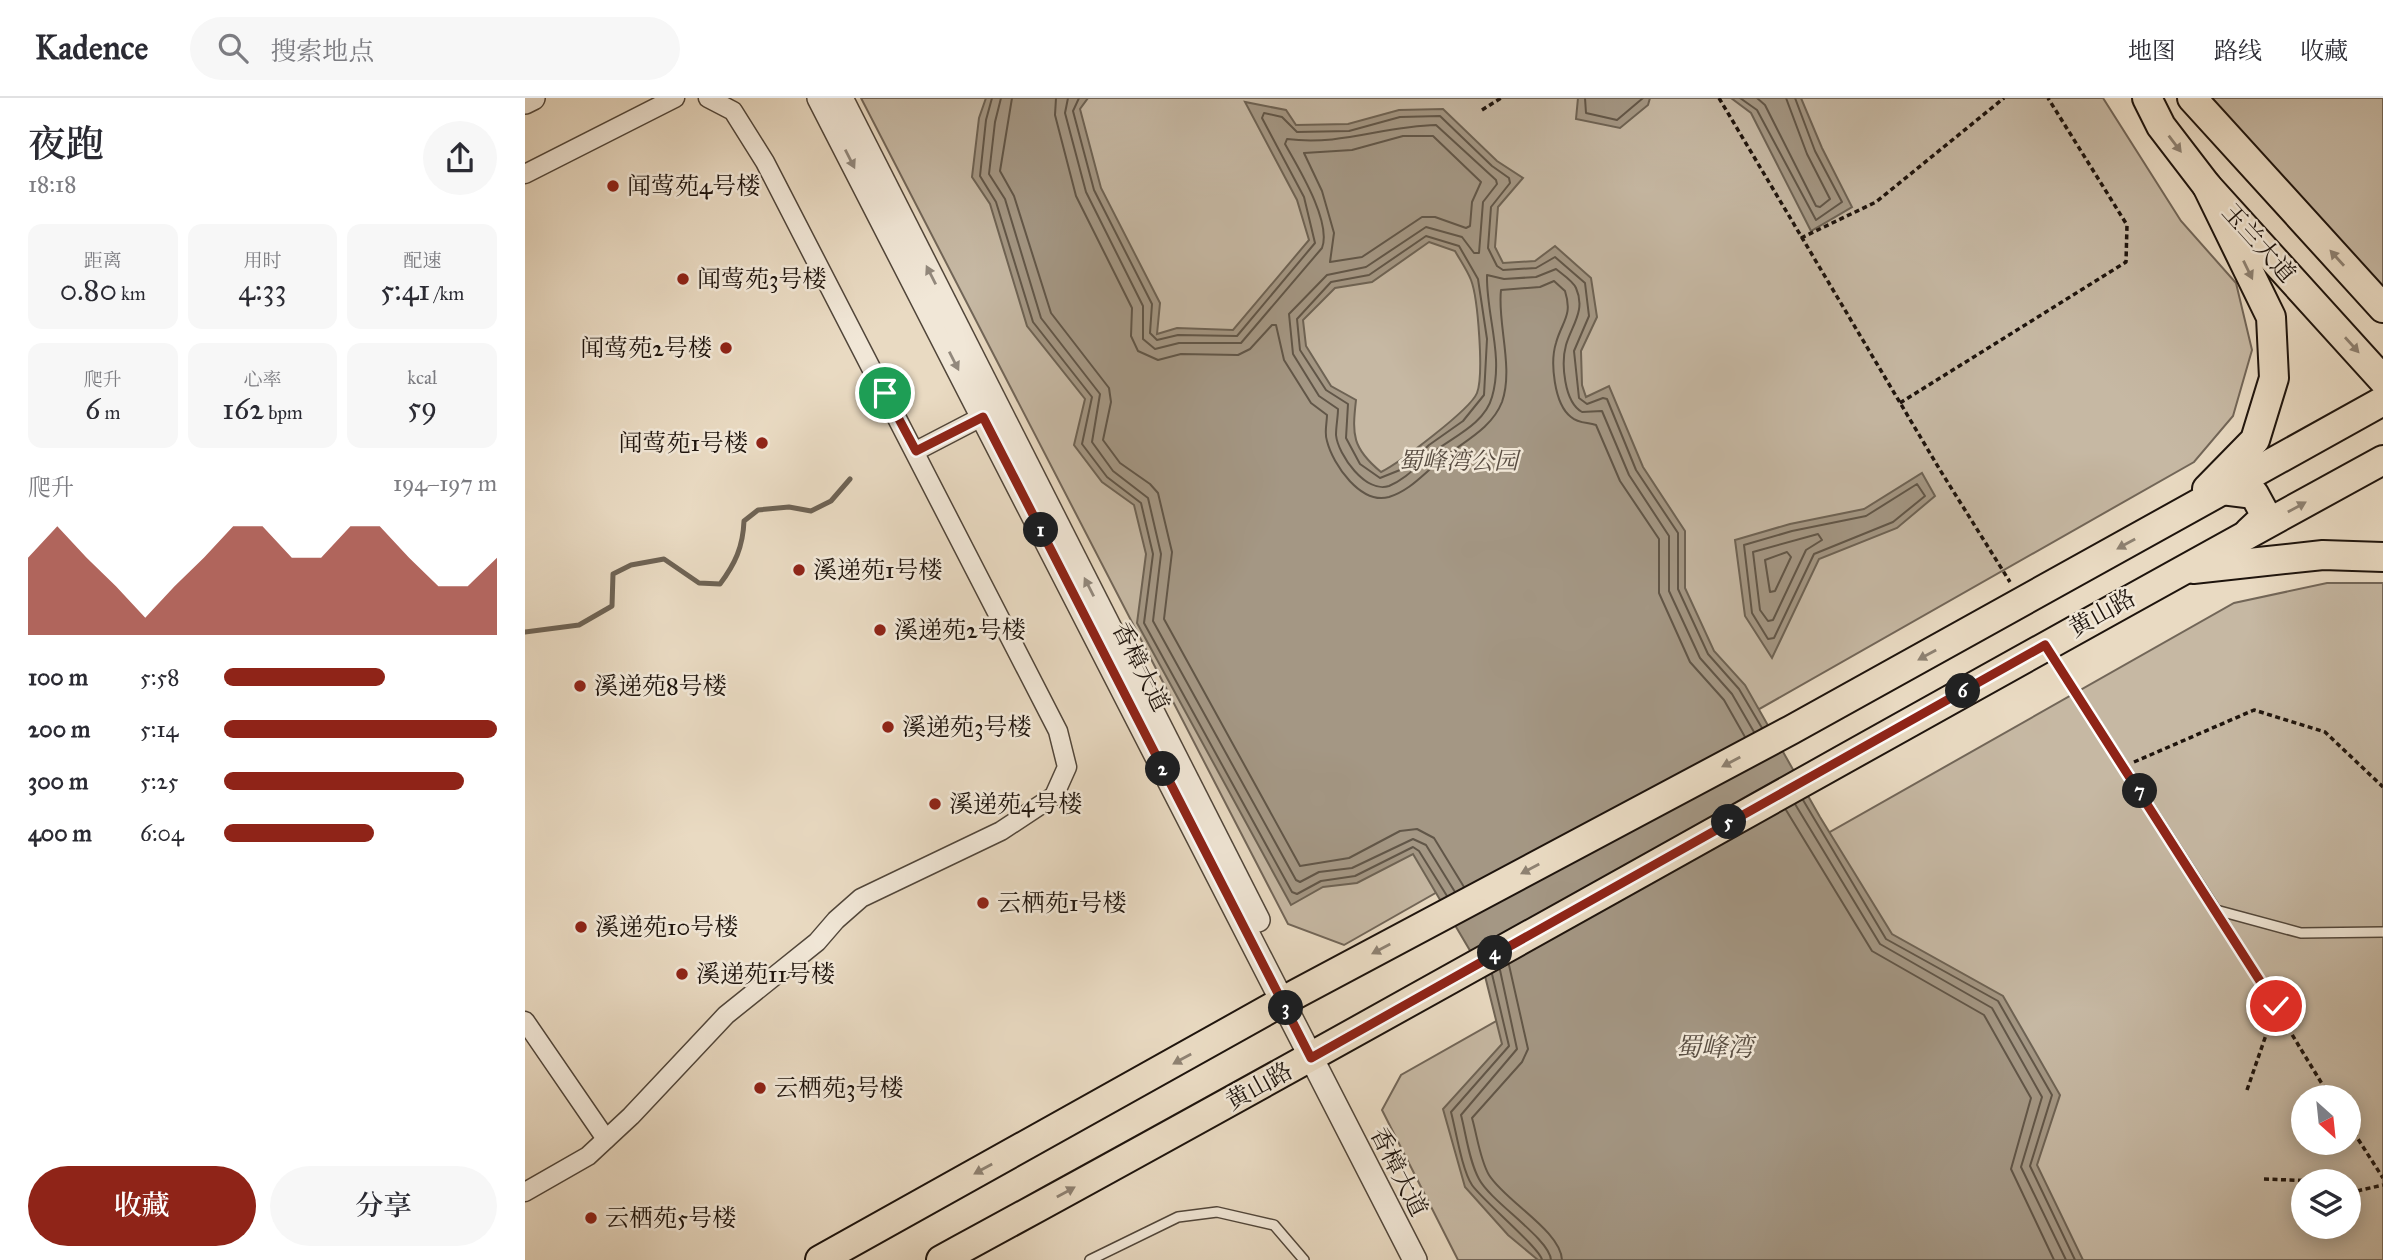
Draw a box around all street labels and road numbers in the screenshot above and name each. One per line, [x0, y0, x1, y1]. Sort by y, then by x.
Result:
street label: 玉兰大道 [2216, 197, 2302, 289]
street label: 黄山路 [2063, 582, 2141, 644]
street label: 香樟大道 [1106, 617, 1176, 717]
street label: 黄山路 [1220, 1055, 1298, 1117]
street label: 香樟大道 [1364, 1122, 1434, 1222]

